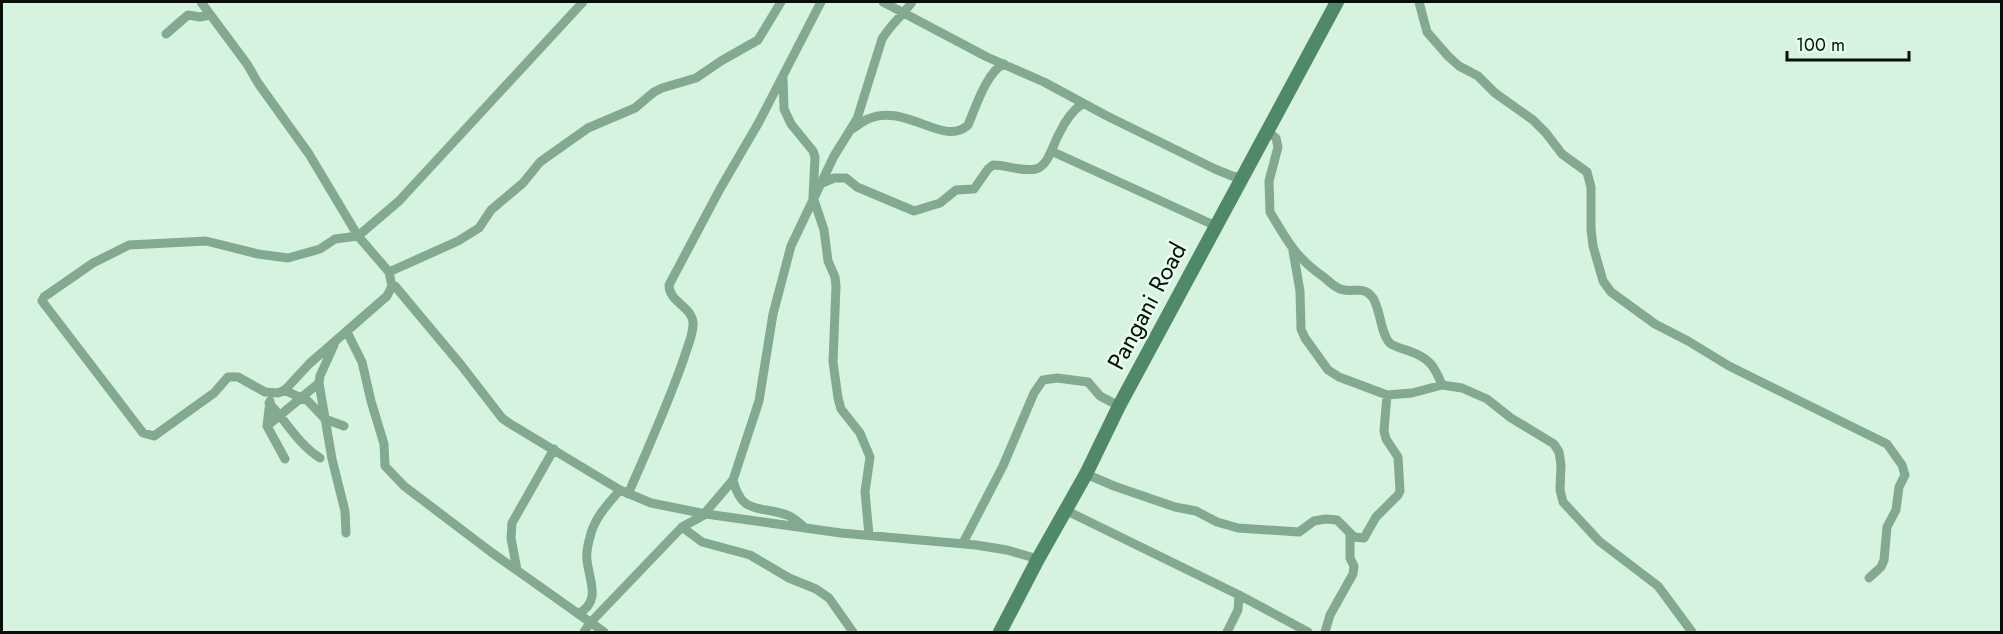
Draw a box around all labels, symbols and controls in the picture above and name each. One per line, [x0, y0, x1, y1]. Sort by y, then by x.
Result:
scale bar [1787, 24, 1908, 62]
text: 100 m [1796, 32, 1845, 58]
street label: Pangani Road [1098, 236, 1195, 376]

